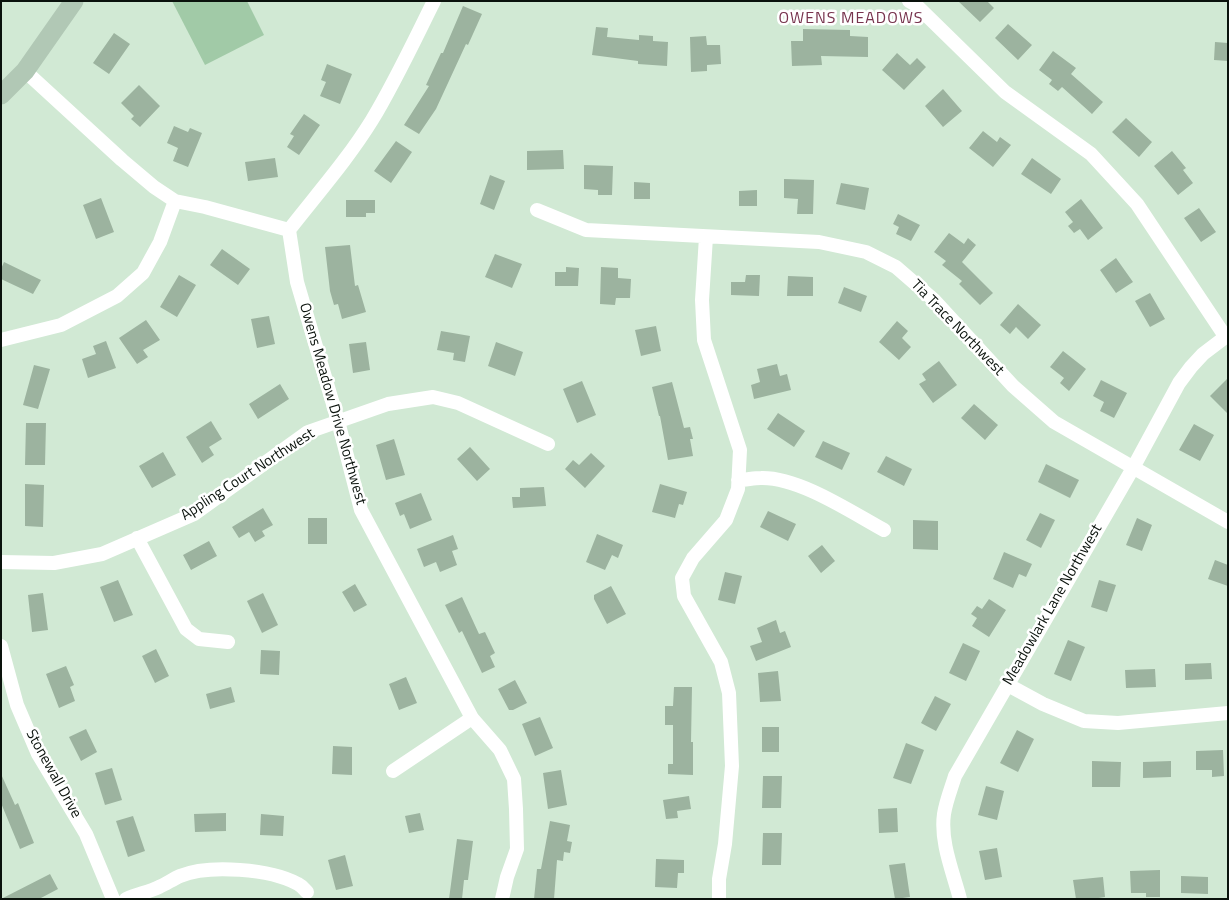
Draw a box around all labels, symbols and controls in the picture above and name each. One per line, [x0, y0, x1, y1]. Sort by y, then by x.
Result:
district label: OWENS MEADOWS [777, 9, 925, 29]
street label: Tia Trace Northwest [907, 276, 1007, 380]
street label: Owens Meadow Drive Northwest [295, 301, 369, 507]
street label: Appling Court Northwest [178, 425, 318, 525]
street label: Meadowlark Lane Northwest [1000, 521, 1106, 689]
street label: Stonewall Drive [21, 727, 85, 821]

